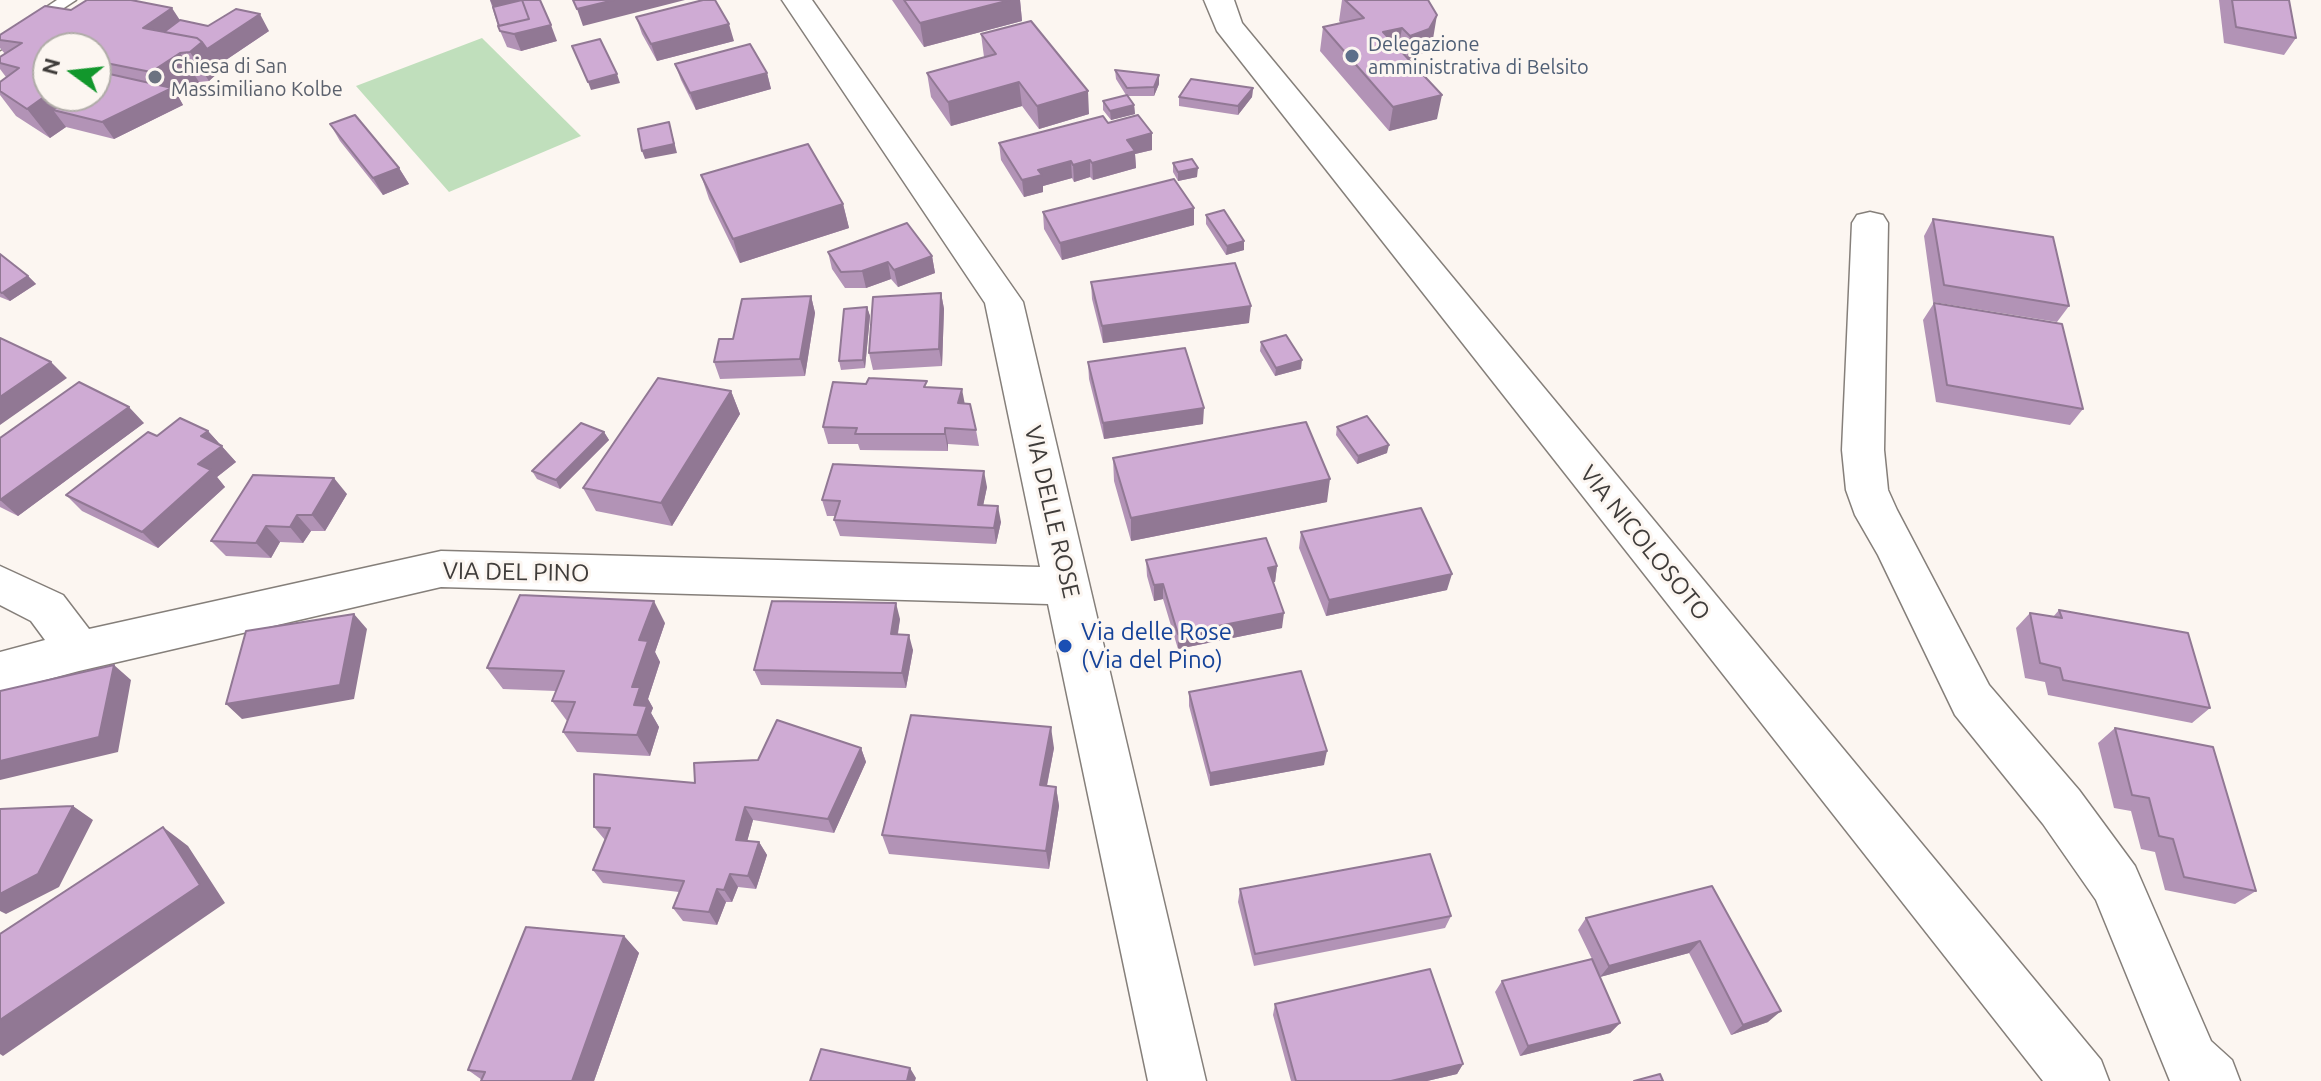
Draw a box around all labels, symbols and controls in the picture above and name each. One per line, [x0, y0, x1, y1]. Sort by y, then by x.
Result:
north arrow [32, 32, 112, 112]
place label: Delegazione amministrativa di Belsito [1368, 32, 1589, 79]
marker: Delegazione amministrativa di Belsito [1343, 47, 1361, 65]
place label: Chiesa di San Massimiliano Kolbe [171, 54, 343, 101]
text: N [36, 55, 64, 77]
marker: Chiesa di San Massimiliano Kolbe [146, 68, 164, 86]
street label: VIA DELLE ROSE [1018, 423, 1086, 601]
street label: VIA NICOLOSOTO [1574, 460, 1716, 626]
street label: VIA DEL PINO [442, 556, 590, 588]
place label: Via delle Rose (Via del Pino) [1081, 618, 1232, 674]
marker: Via delle Rose (Via del Pino) [1056, 637, 1074, 655]

